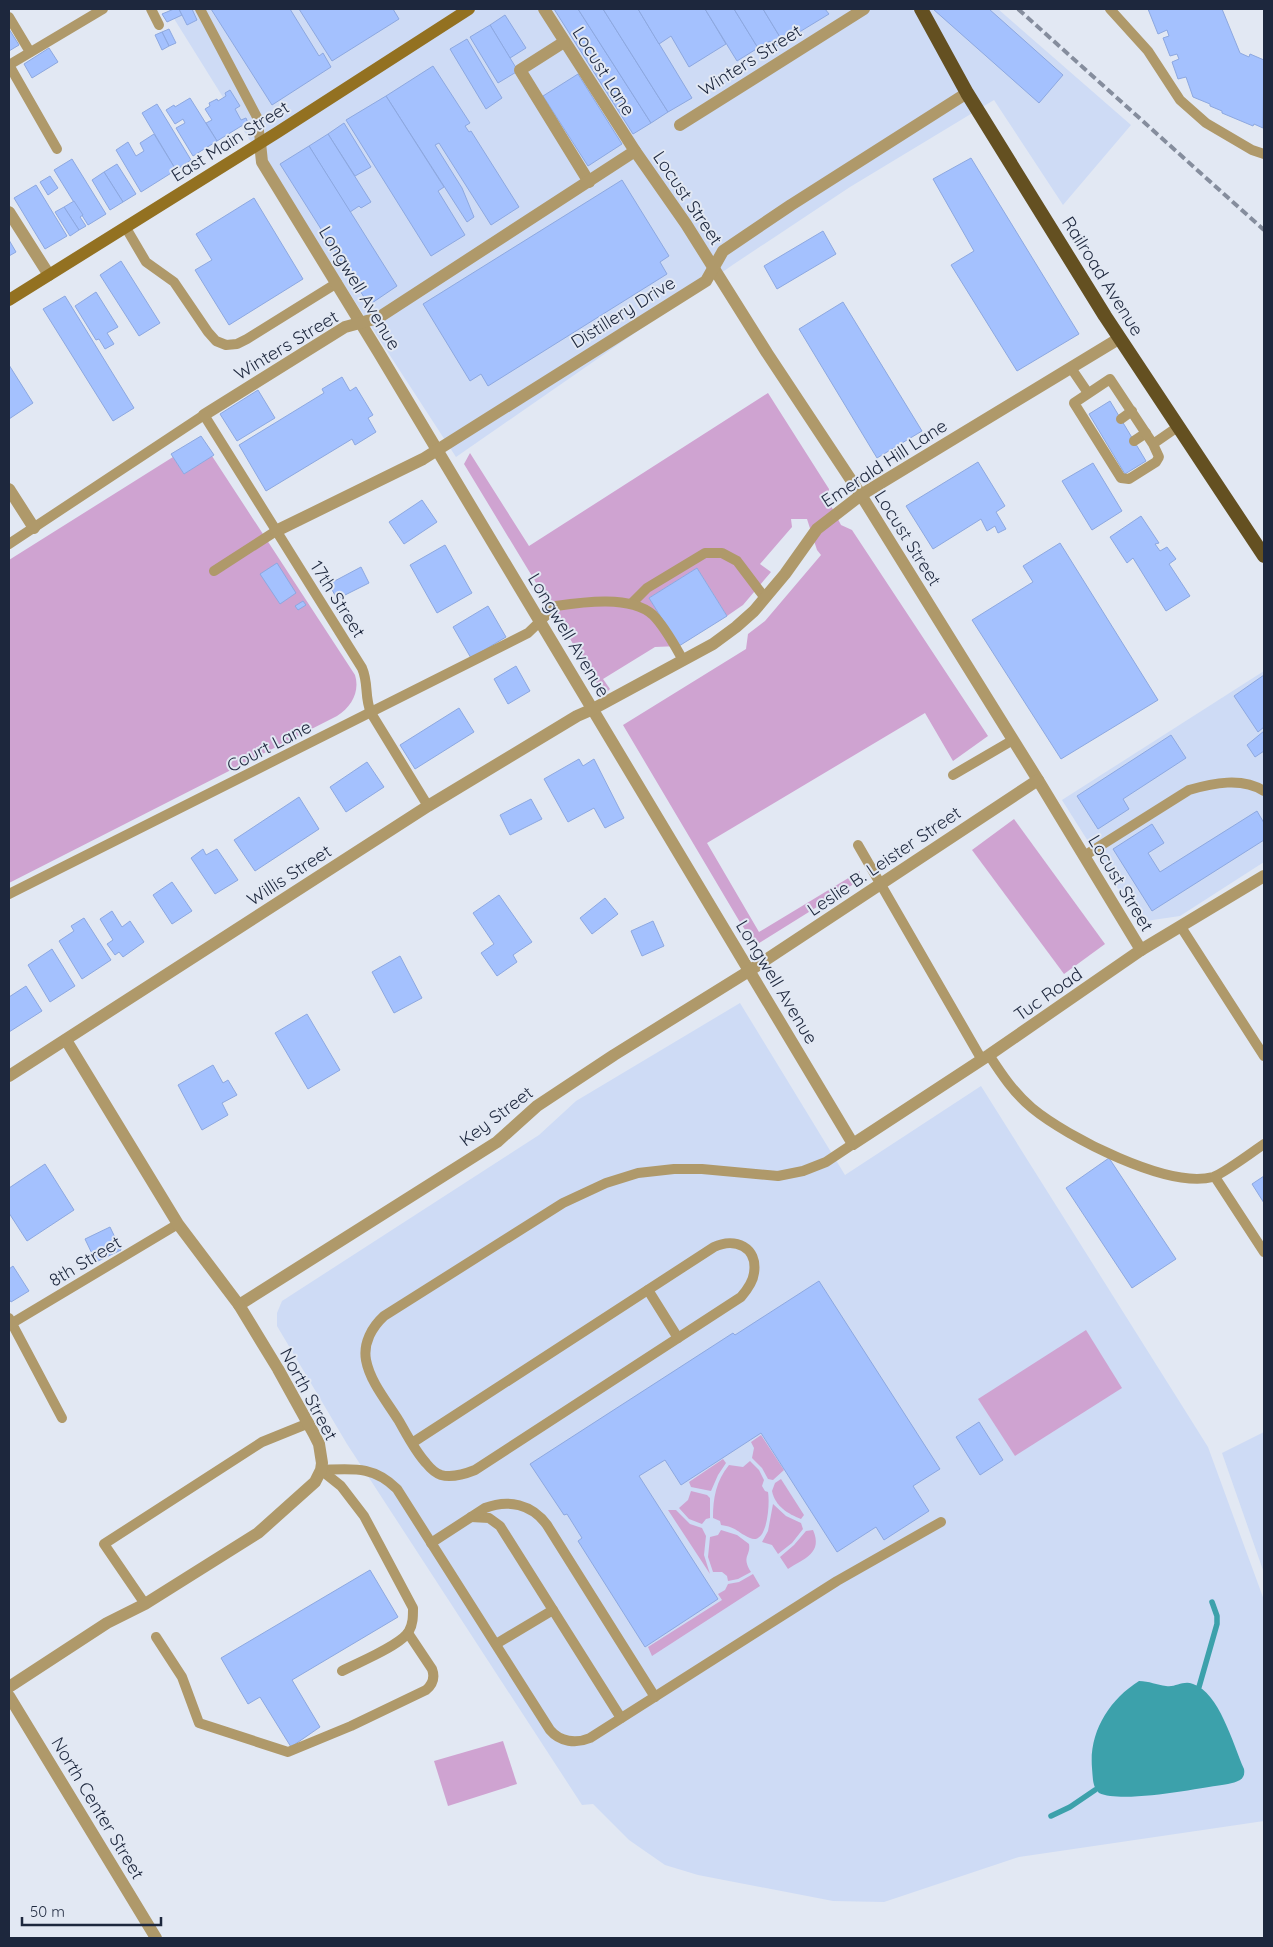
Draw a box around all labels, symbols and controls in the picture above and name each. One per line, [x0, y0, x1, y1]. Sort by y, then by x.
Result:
street label: Winters Street [694, 19, 806, 101]
street label: Locust Lane [568, 22, 640, 120]
street label: East Main Street [167, 96, 293, 186]
street label: Locust Street [648, 147, 728, 249]
street label: Railroad Avenue [1057, 212, 1149, 340]
street label: Longwell Avenue [314, 222, 406, 354]
street label: Distillery Drive [567, 271, 679, 353]
street label: Winters Street [230, 305, 342, 385]
street label: Emerald Hill Lane [817, 414, 951, 512]
street label: Locust Street [869, 486, 947, 590]
street label: 17th Street [305, 556, 371, 642]
street label: Longwell Avenue [523, 569, 615, 701]
street label: Court Lane [223, 715, 315, 777]
street label: Leslie B. Leister Street [803, 801, 965, 921]
street label: Locust Street [1083, 831, 1159, 935]
street label: Willis Street [243, 839, 335, 911]
street label: Longwell Avenue [731, 916, 823, 1048]
street label: Tuc Road [1010, 962, 1086, 1026]
street label: Key Street [455, 1081, 537, 1151]
street label: 8th Street [45, 1231, 125, 1291]
street label: North Street [275, 1344, 343, 1444]
street label: North Center Street [47, 1733, 149, 1883]
scale bar [22, 1894, 161, 1926]
text: 50 m [30, 1902, 65, 1921]

